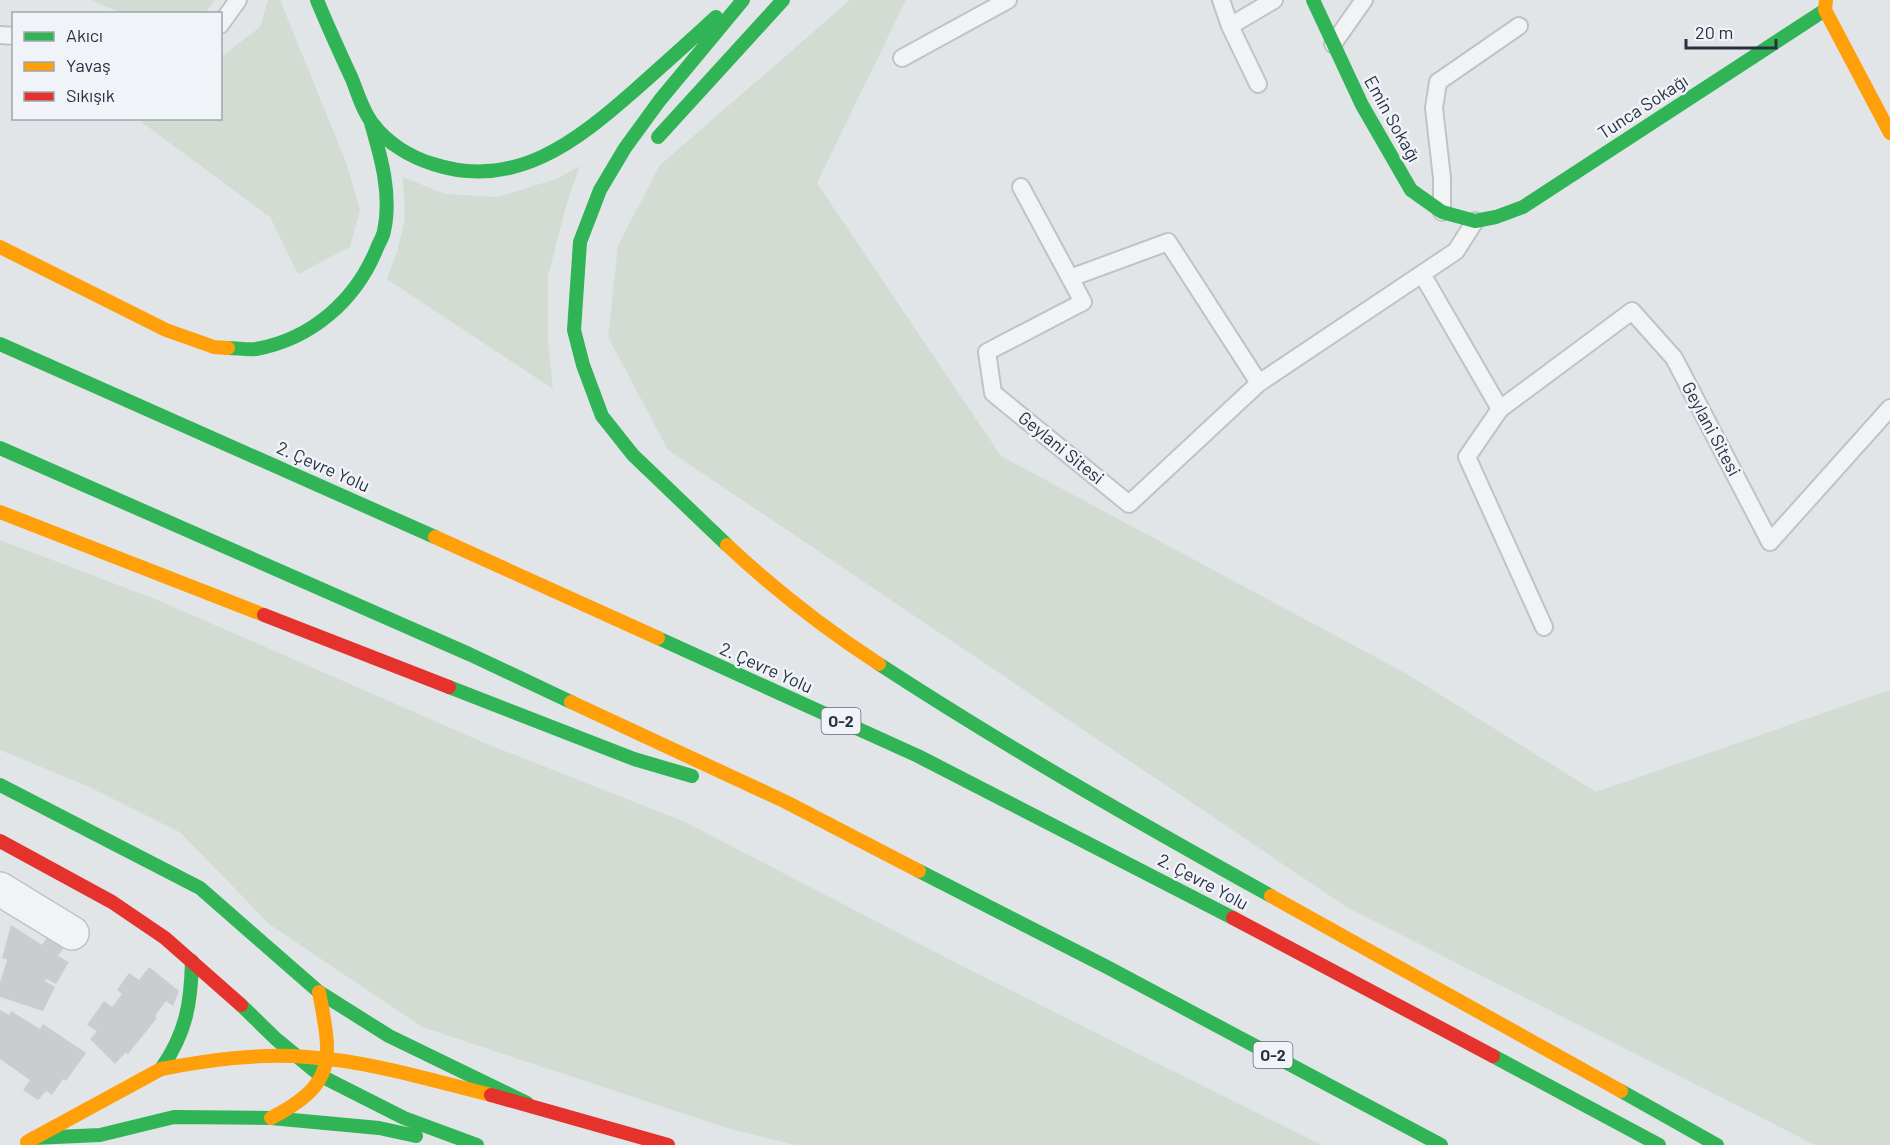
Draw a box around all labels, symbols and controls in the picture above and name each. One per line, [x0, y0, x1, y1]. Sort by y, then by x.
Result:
legend [12, 12, 222, 120]
scale bar [1686, 12, 1776, 50]
text: 20 m [1695, 21, 1733, 43]
text: Akıcı [66, 24, 103, 46]
text: Yavaş [66, 54, 111, 76]
street label: Tunca Sokağı [1593, 69, 1692, 143]
street label: Emin Sokağı [1360, 71, 1426, 166]
text: Sıkışık [66, 84, 115, 106]
street label: Geylani Sitesi [1678, 377, 1746, 480]
street label: Geylani Sitesi [1014, 406, 1109, 488]
street label: 2. Çevre Yolu [274, 436, 373, 496]
street label: 2. Çevre Yolu [717, 637, 816, 697]
road number: O-2 [822, 708, 860, 734]
street label: 2. Çevre Yolu [1154, 848, 1253, 914]
road number: O-2 [1254, 1042, 1292, 1068]

